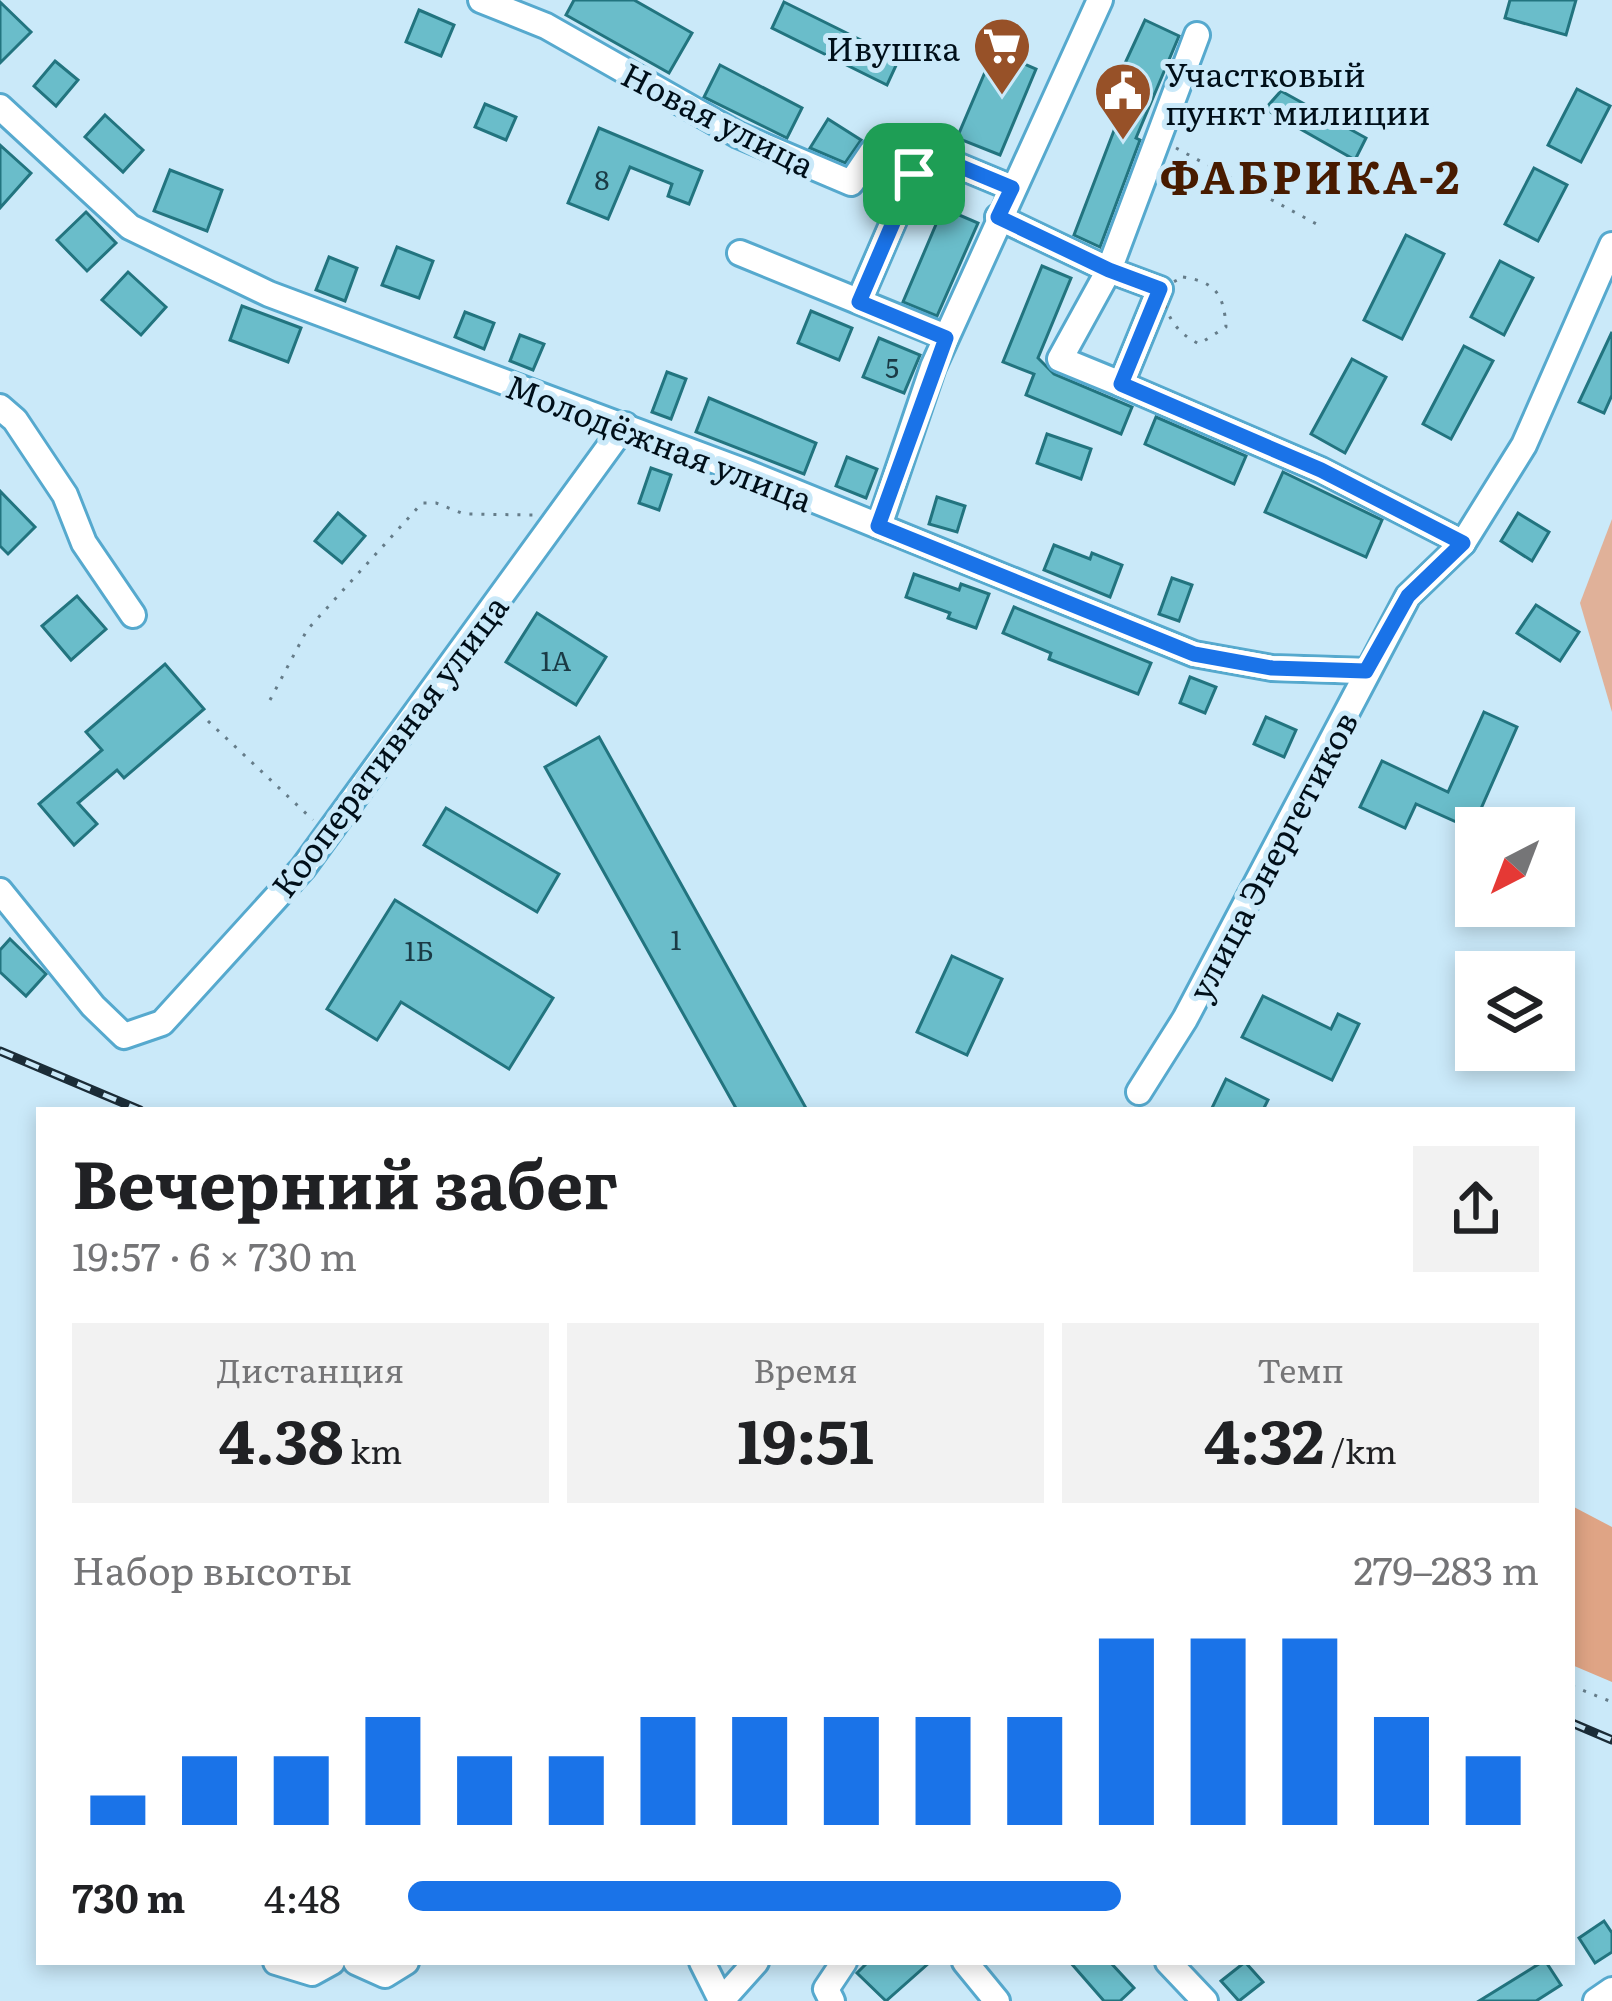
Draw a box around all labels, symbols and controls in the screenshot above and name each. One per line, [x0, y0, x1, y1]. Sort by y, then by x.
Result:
supermarket icon: Ивушка [971, 15, 1033, 97]
place label: Ивушка [826, 22, 960, 71]
street label: Новая улица [614, 48, 824, 188]
place label: Участковый пункт милиции [1165, 48, 1431, 135]
public building icon: Участковый пункт милиции [1092, 60, 1154, 142]
pin [863, 123, 965, 225]
icon: arrive [881, 141, 947, 207]
district label: ФАБРИКА-2 [1160, 141, 1462, 208]
house number: 8 [595, 158, 609, 198]
house number: 5 [885, 346, 899, 386]
street label: Молодёжная улица [500, 360, 821, 522]
street label: Кооперативная улица [258, 583, 518, 907]
house number: 1А [541, 639, 572, 679]
street label: улица Энергетиков [1174, 701, 1368, 1009]
north arrow [1455, 807, 1575, 927]
map controls [1455, 807, 1575, 1071]
house number: 1 [671, 918, 682, 958]
house number: 1Б [405, 929, 433, 969]
button: layers [1455, 951, 1575, 1071]
text: Вечерний забег [72, 1131, 618, 1229]
button: share [1413, 1146, 1539, 1272]
text: 19:57 · 6 × 730 m [72, 1225, 357, 1283]
text: Дистанция [217, 1344, 404, 1393]
text: Время [753, 1344, 858, 1393]
text: Темп [1257, 1344, 1344, 1393]
text: 4.38 [219, 1393, 344, 1482]
text: 19:51 [737, 1393, 874, 1482]
text: 4:32 [1204, 1393, 1324, 1482]
text: km [344, 1425, 402, 1474]
text: /km [1324, 1425, 1397, 1474]
text: Набор высоты [72, 1539, 353, 1597]
text: 279–283 m [1353, 1539, 1539, 1597]
text: 730 m [72, 1867, 185, 1925]
text: 4:48 [264, 1867, 341, 1925]

